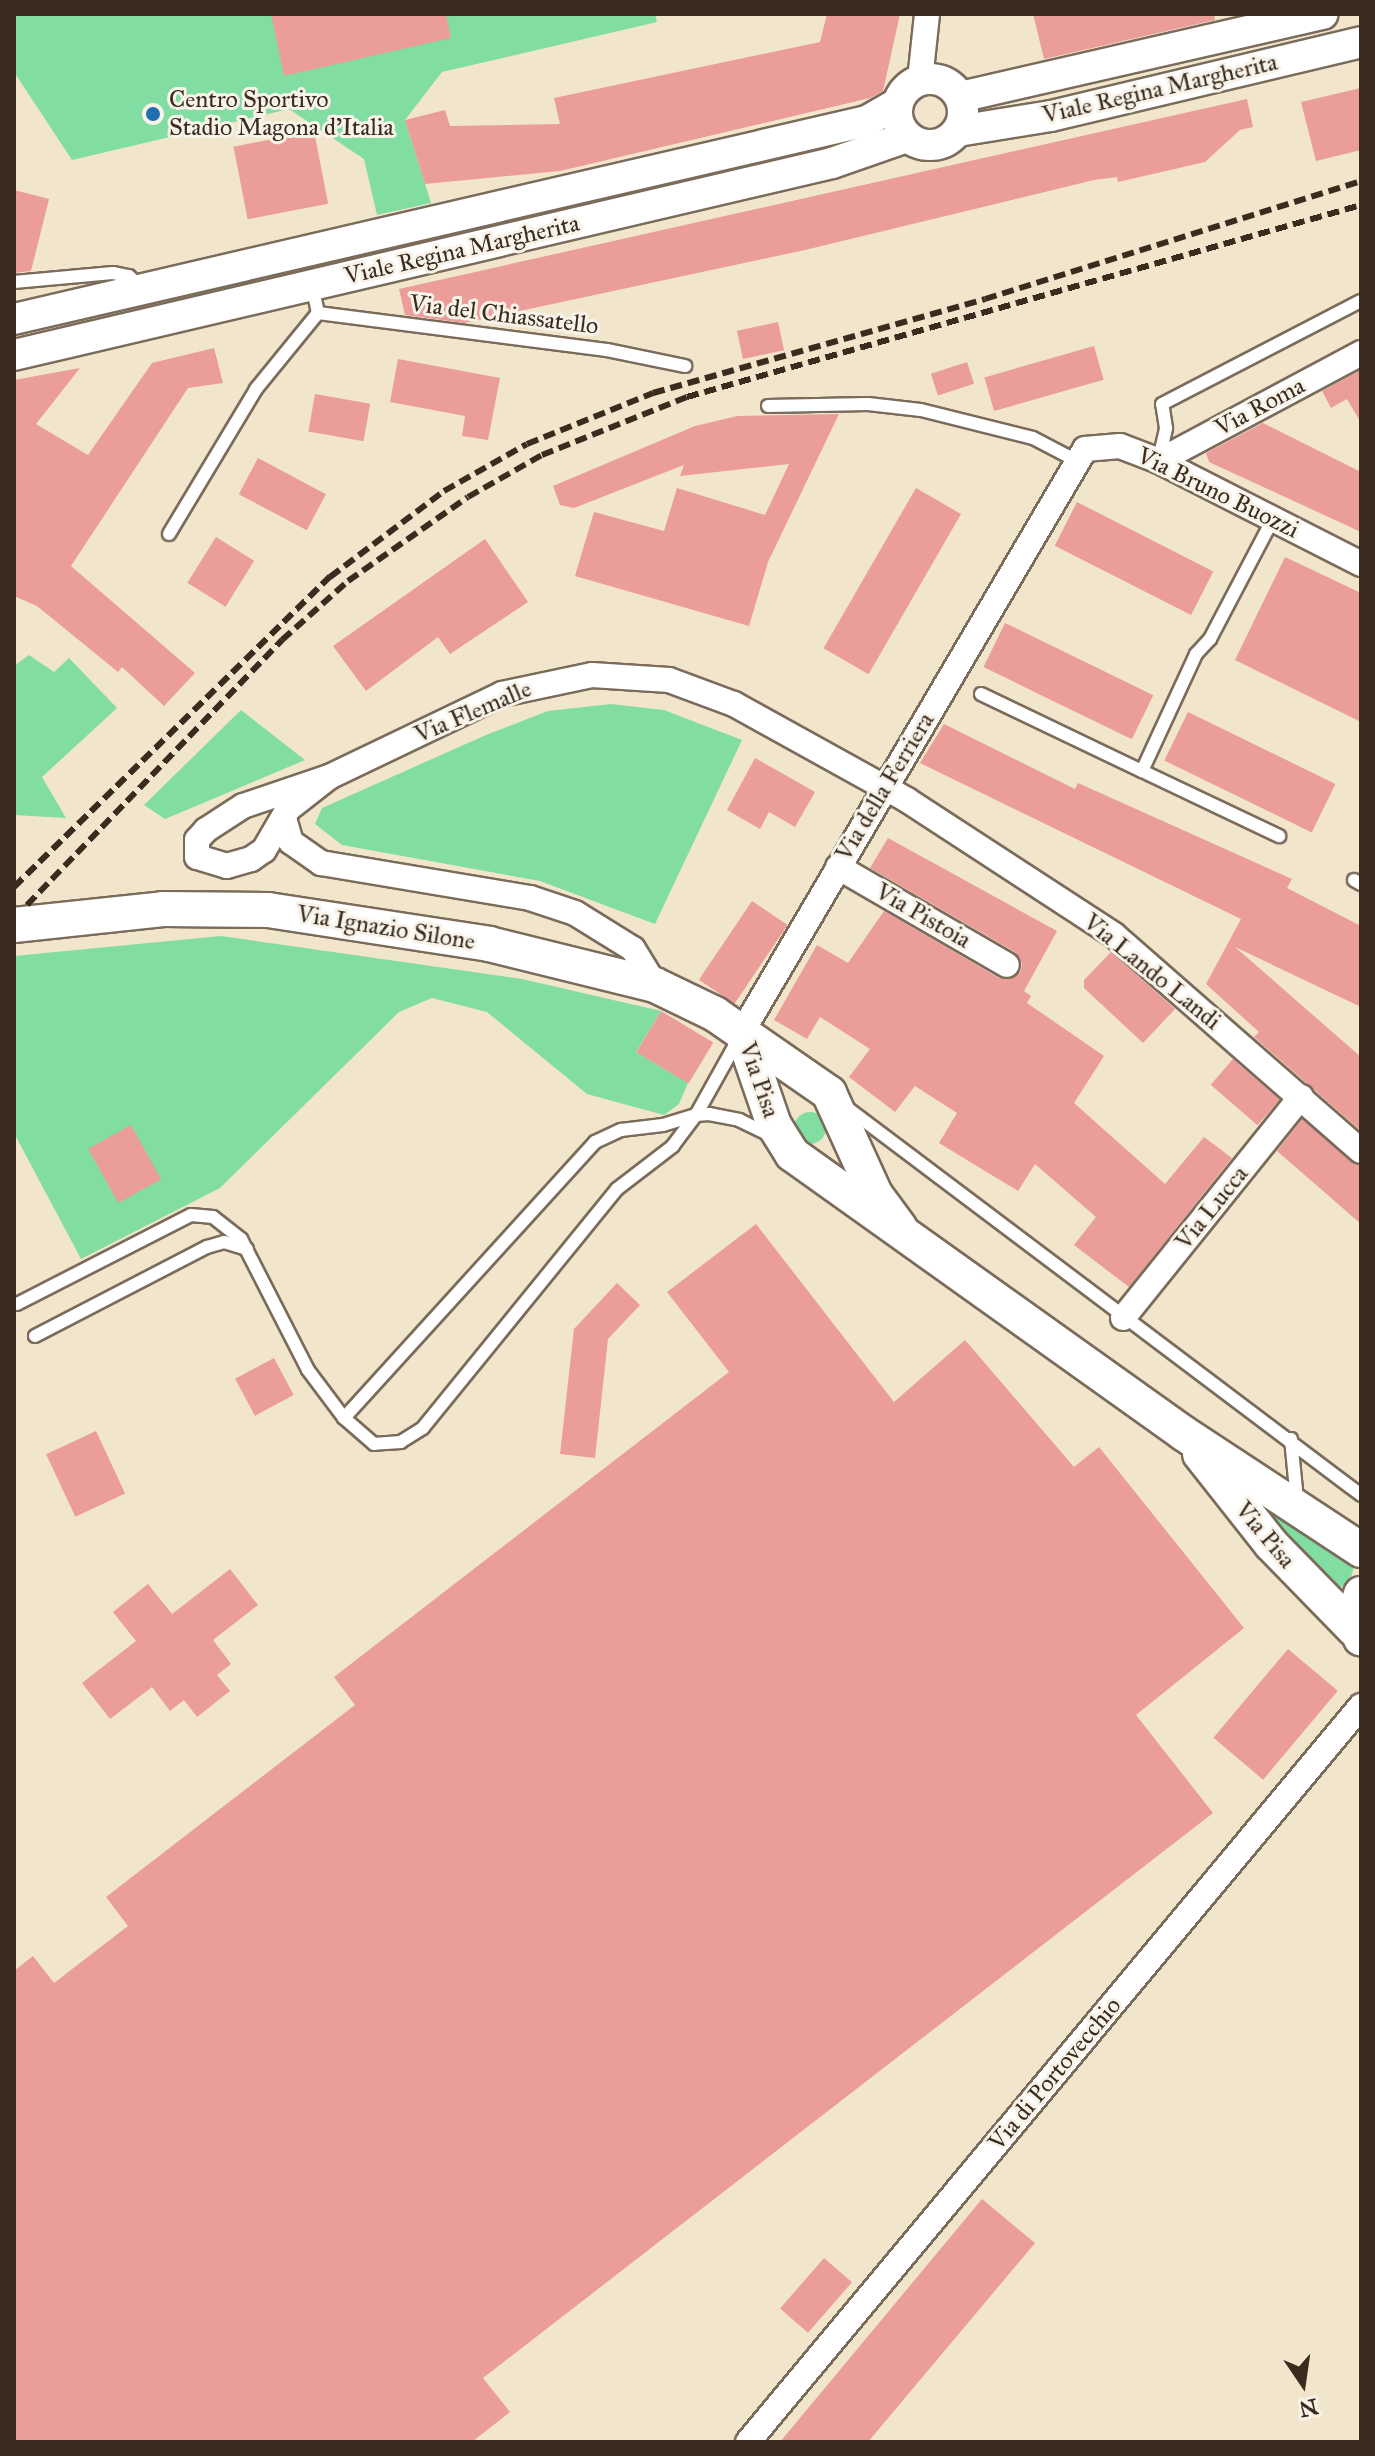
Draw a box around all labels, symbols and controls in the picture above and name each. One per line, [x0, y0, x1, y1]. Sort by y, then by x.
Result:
street label: Viale Regina Margherita [1040, 48, 1280, 130]
place label: Centro Sportivo Stadio Magona d'Italia [169, 86, 394, 142]
marker: Centro Sportivo Stadio Magona d'Italia [144, 105, 162, 123]
street label: Viale Regina Margherita [342, 209, 582, 291]
street label: Via del Chiassatello [408, 289, 600, 341]
street label: Via Roma [1210, 371, 1310, 443]
street label: Via Bruno Buozzi [1132, 441, 1304, 545]
street label: Via Flemalle [410, 675, 536, 749]
street label: Via della Ferriera [829, 708, 941, 866]
street label: Via Pistoia [870, 877, 976, 955]
street label: Via Ignazio Silone [295, 900, 477, 956]
street label: Via Lando Landi [1077, 908, 1227, 1036]
street label: Via Pisa [733, 1039, 785, 1121]
street label: Via Lucca [1170, 1160, 1254, 1256]
street label: Via Pisa [1229, 1496, 1301, 1574]
street label: Via di Portovecchio [983, 1992, 1127, 2156]
north arrow [1263, 2344, 1343, 2424]
text: N [1296, 2393, 1321, 2423]

